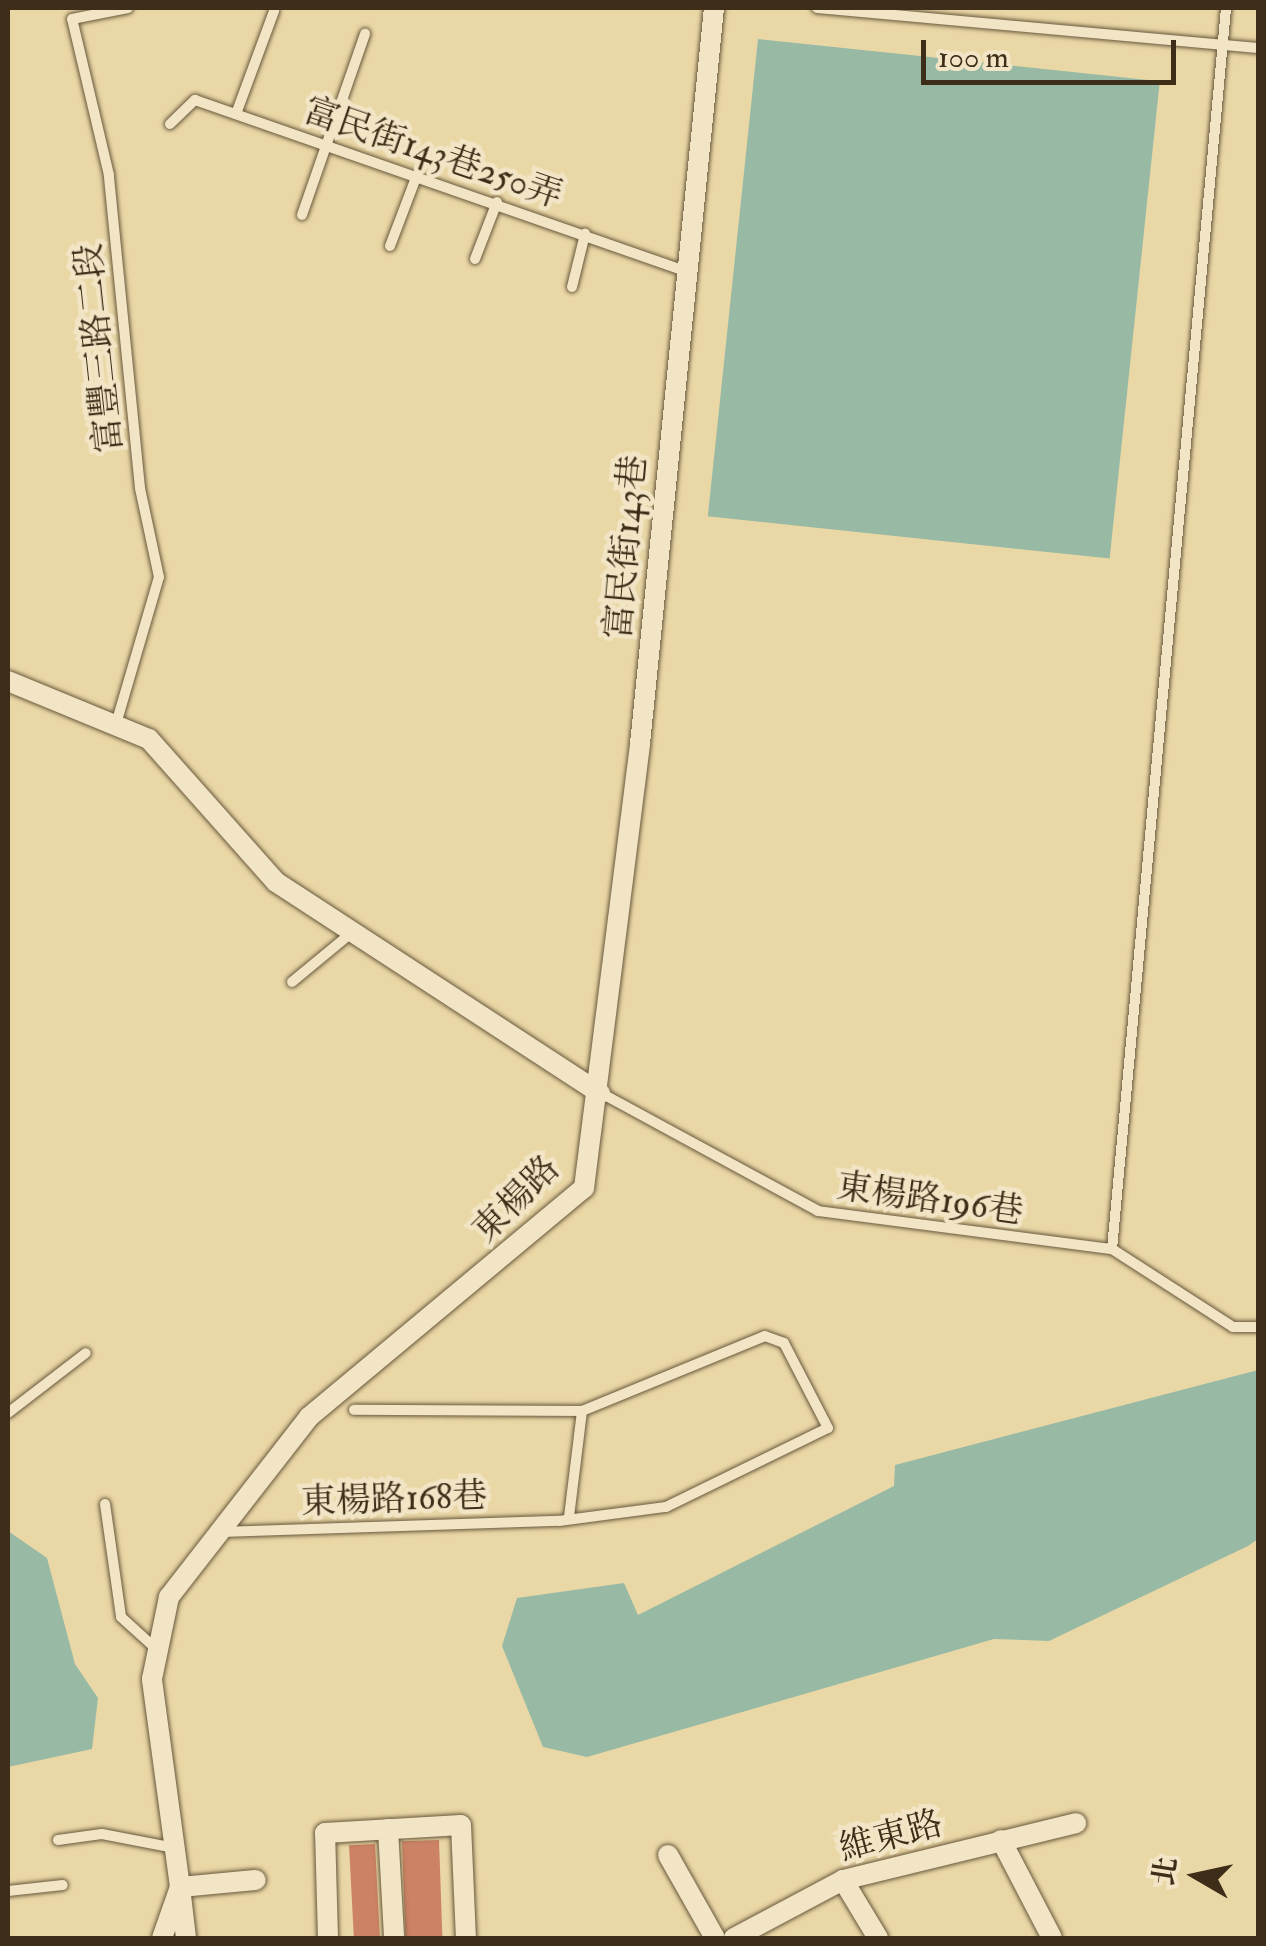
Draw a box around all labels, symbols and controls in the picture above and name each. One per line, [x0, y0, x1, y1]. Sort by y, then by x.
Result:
scale bar [926, 20, 1181, 82]
text: 100 m [938, 39, 1009, 76]
street label: 富民街143巷250弄 [298, 89, 568, 217]
street label: 富豐三路二段 [67, 241, 131, 455]
street label: 富民街143巷 [597, 453, 655, 641]
street label: 東楊路 [464, 1147, 568, 1251]
street label: 東楊路196巷 [834, 1165, 1026, 1233]
street label: 東楊路168巷 [300, 1475, 488, 1523]
street label: 維東路 [835, 1802, 947, 1870]
north arrow [1146, 1826, 1246, 1926]
text: 北 [1146, 1855, 1185, 1888]

